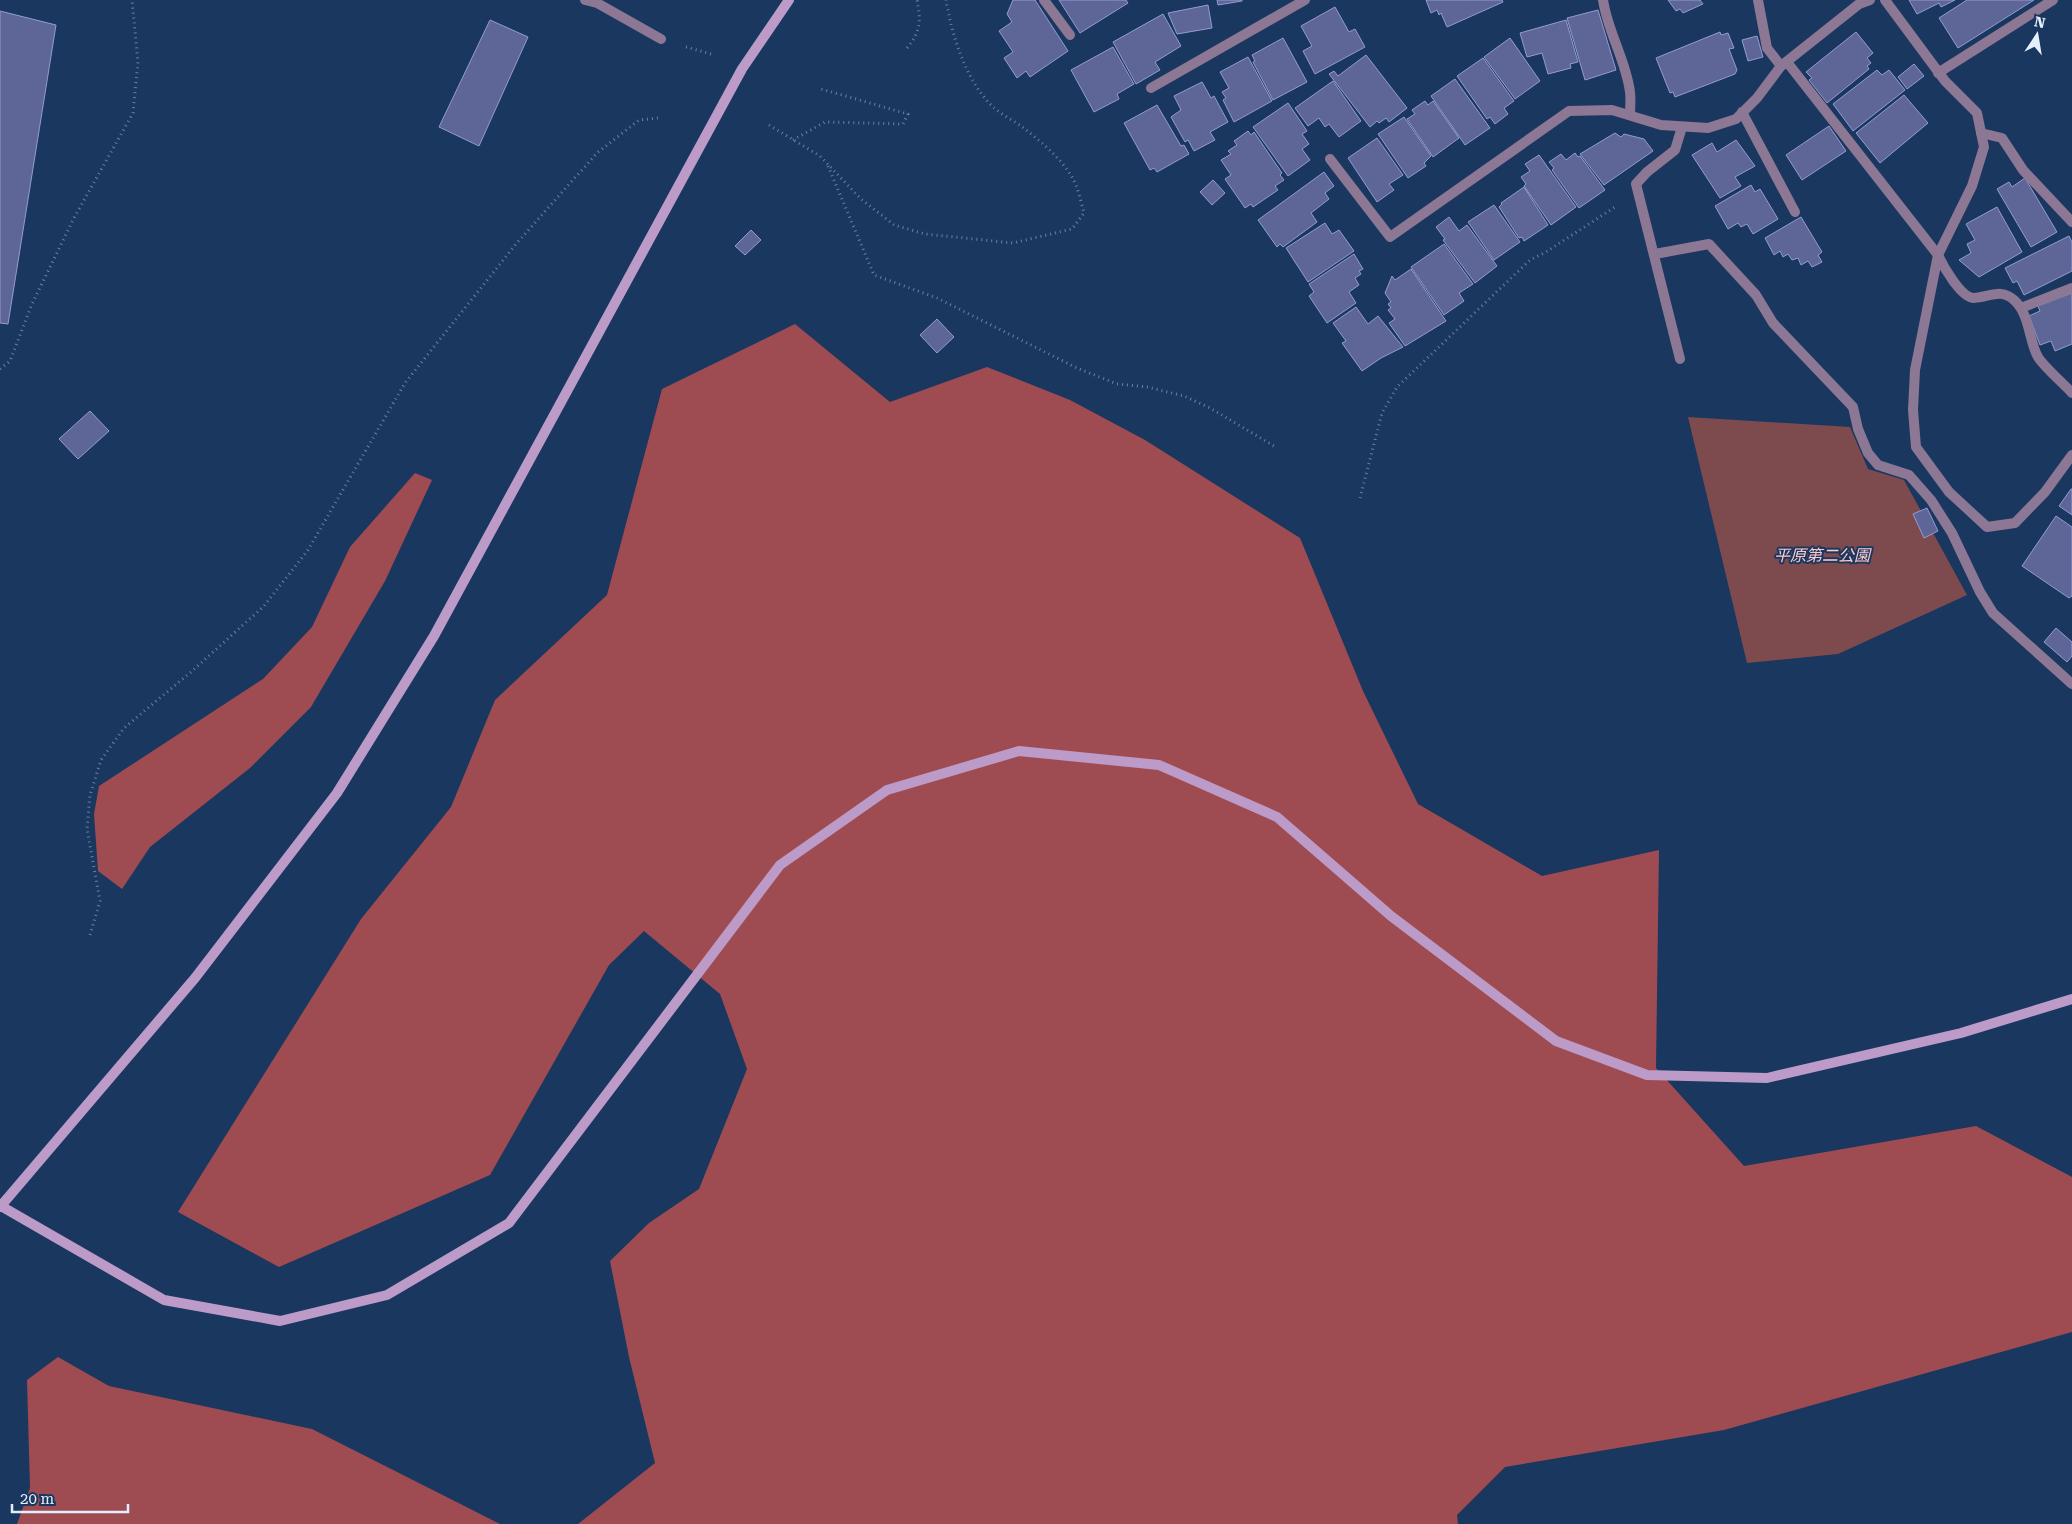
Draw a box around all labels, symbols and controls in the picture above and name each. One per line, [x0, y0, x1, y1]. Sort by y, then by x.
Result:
north arrow [2012, 10, 2062, 60]
text: N [2033, 13, 2047, 31]
park label: 平原第二公園 [1774, 546, 1872, 565]
scale bar [12, 1482, 129, 1514]
text: 20 m [20, 1490, 55, 1508]

